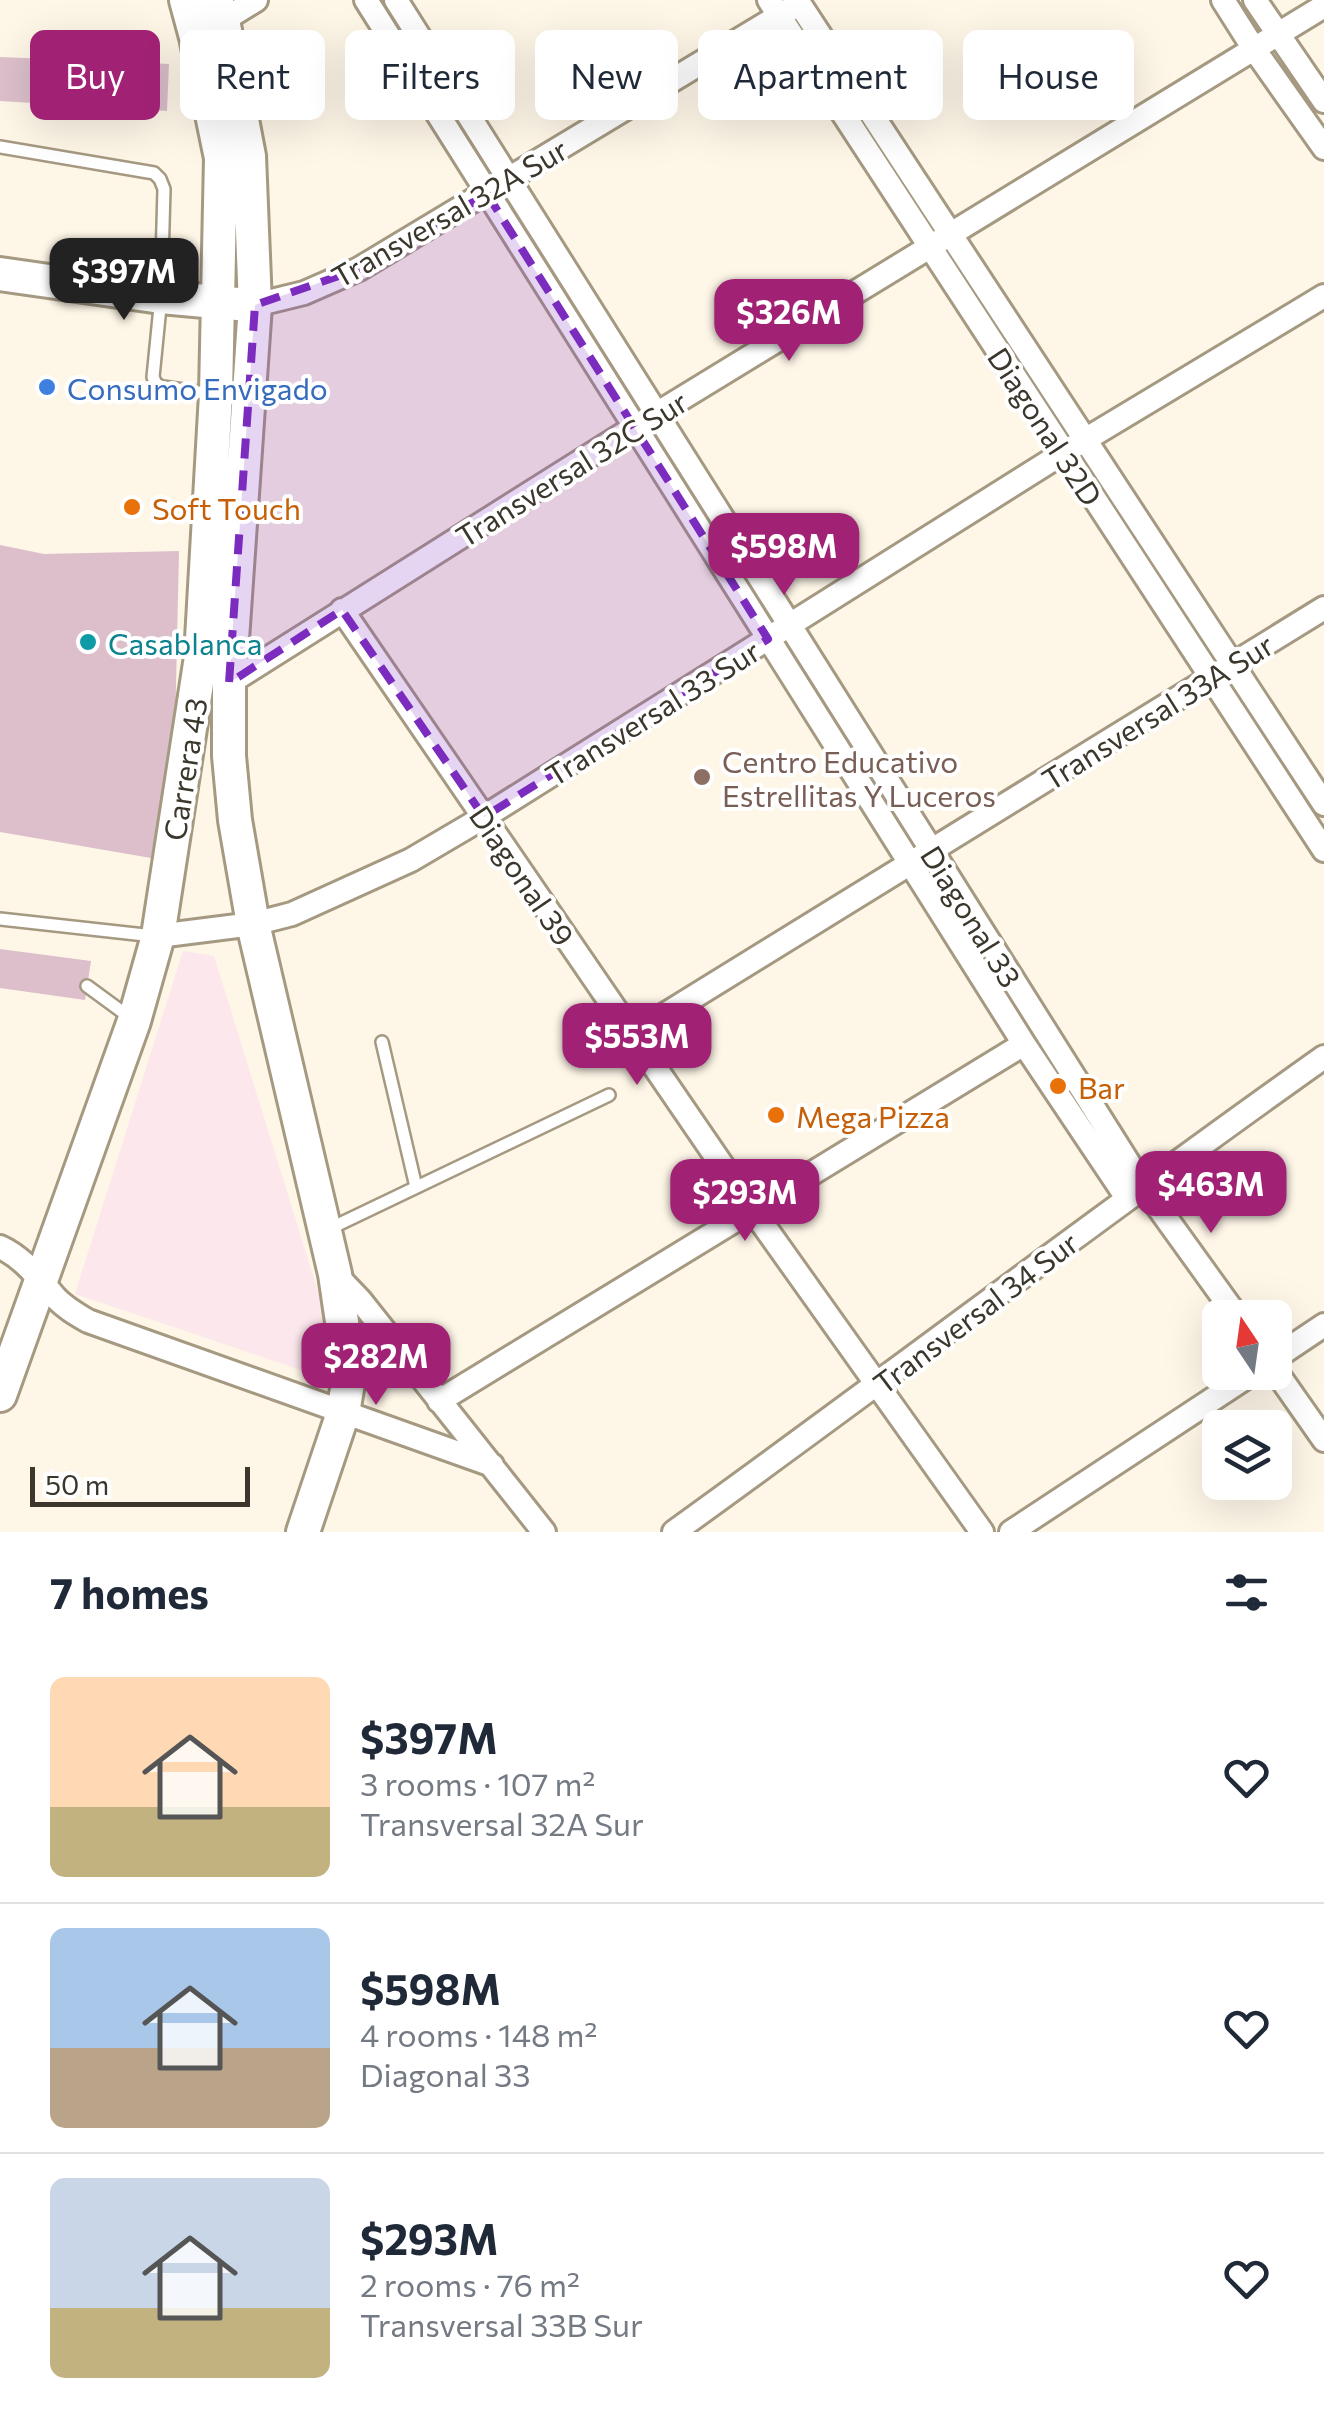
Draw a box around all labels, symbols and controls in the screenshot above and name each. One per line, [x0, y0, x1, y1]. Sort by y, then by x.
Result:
chip: Buy [30, 30, 160, 120]
chip: Rent [180, 30, 325, 120]
chip: Filters [345, 30, 515, 120]
chip: New [535, 30, 678, 120]
chip: Apartment [698, 30, 943, 120]
chip: House [963, 30, 1134, 120]
street label: Transversal 32A Sur [325, 129, 573, 295]
pin: $397M [54, 238, 194, 323]
text: $397M [72, 250, 176, 290]
pin: $326M [719, 279, 859, 364]
text: $326M [736, 291, 842, 331]
street label: Diagonal 32D [981, 340, 1111, 512]
place label: Consumo Envigado [67, 369, 328, 406]
marker: Consumo Envigado [36, 376, 58, 398]
street label: Transversal 32C Sur [448, 382, 694, 554]
place label: Soft Touch [152, 489, 301, 526]
marker: Soft Touch [121, 496, 143, 518]
pin: $598M [714, 513, 854, 598]
text: $598M [730, 525, 838, 565]
place label: Casablanca [108, 624, 262, 661]
street label: Transversal 33A Sur [1035, 625, 1279, 797]
marker: Casablanca [77, 631, 99, 653]
street label: Transversal 33 Sur [538, 631, 766, 793]
street label: Carrera 43 [154, 695, 214, 843]
place label: Centro Educativo Estrellitas Y Luceros [722, 742, 996, 813]
marker: Centro Educativo Estrellitas Y Luceros [691, 766, 713, 788]
street label: Diagonal 39 [463, 798, 583, 952]
street label: Diagonal 33 [914, 838, 1030, 994]
pin: $553M [567, 1003, 707, 1088]
text: $553M [584, 1015, 690, 1055]
place label: Bar [1078, 1068, 1125, 1105]
marker: Bar [1047, 1075, 1069, 1097]
place label: Mega Pizza [796, 1097, 950, 1134]
marker: Mega Pizza [765, 1104, 787, 1126]
pin: $463M [1141, 1151, 1281, 1236]
pin: $293M [675, 1159, 815, 1244]
text: $463M [1157, 1163, 1265, 1203]
text: $293M [692, 1171, 798, 1211]
street label: Transversal 34 Sur [865, 1223, 1085, 1401]
north arrow [1202, 1300, 1292, 1390]
map controls [1202, 1300, 1292, 1500]
pin: $282M [306, 1323, 446, 1408]
text: $282M [323, 1335, 429, 1375]
button: layers [1202, 1410, 1292, 1500]
scale bar [30, 1462, 250, 1506]
text: 50 m [45, 1467, 109, 1501]
icon: filters [1219, 1565, 1274, 1620]
text: 7 homes [50, 1566, 209, 1618]
text: $397M [360, 1711, 498, 1763]
icon: home [130, 1717, 250, 1837]
icon: heart [1219, 1750, 1274, 1805]
text: 3 rooms · 107 m² [360, 1763, 595, 1803]
text: Transversal 32A Sur [360, 1803, 644, 1843]
text: $598M [360, 1962, 501, 2014]
icon: home [130, 1968, 250, 2088]
icon: heart [1219, 2001, 1274, 2056]
text: 4 rooms · 148 m² [360, 2014, 597, 2054]
text: Diagonal 33 [360, 2054, 530, 2094]
text: $293M [360, 2212, 498, 2264]
icon: home [130, 2218, 250, 2338]
icon: heart [1219, 2251, 1274, 2306]
text: 2 rooms · 76 m² [360, 2264, 580, 2304]
text: Transversal 33B Sur [360, 2304, 643, 2344]

